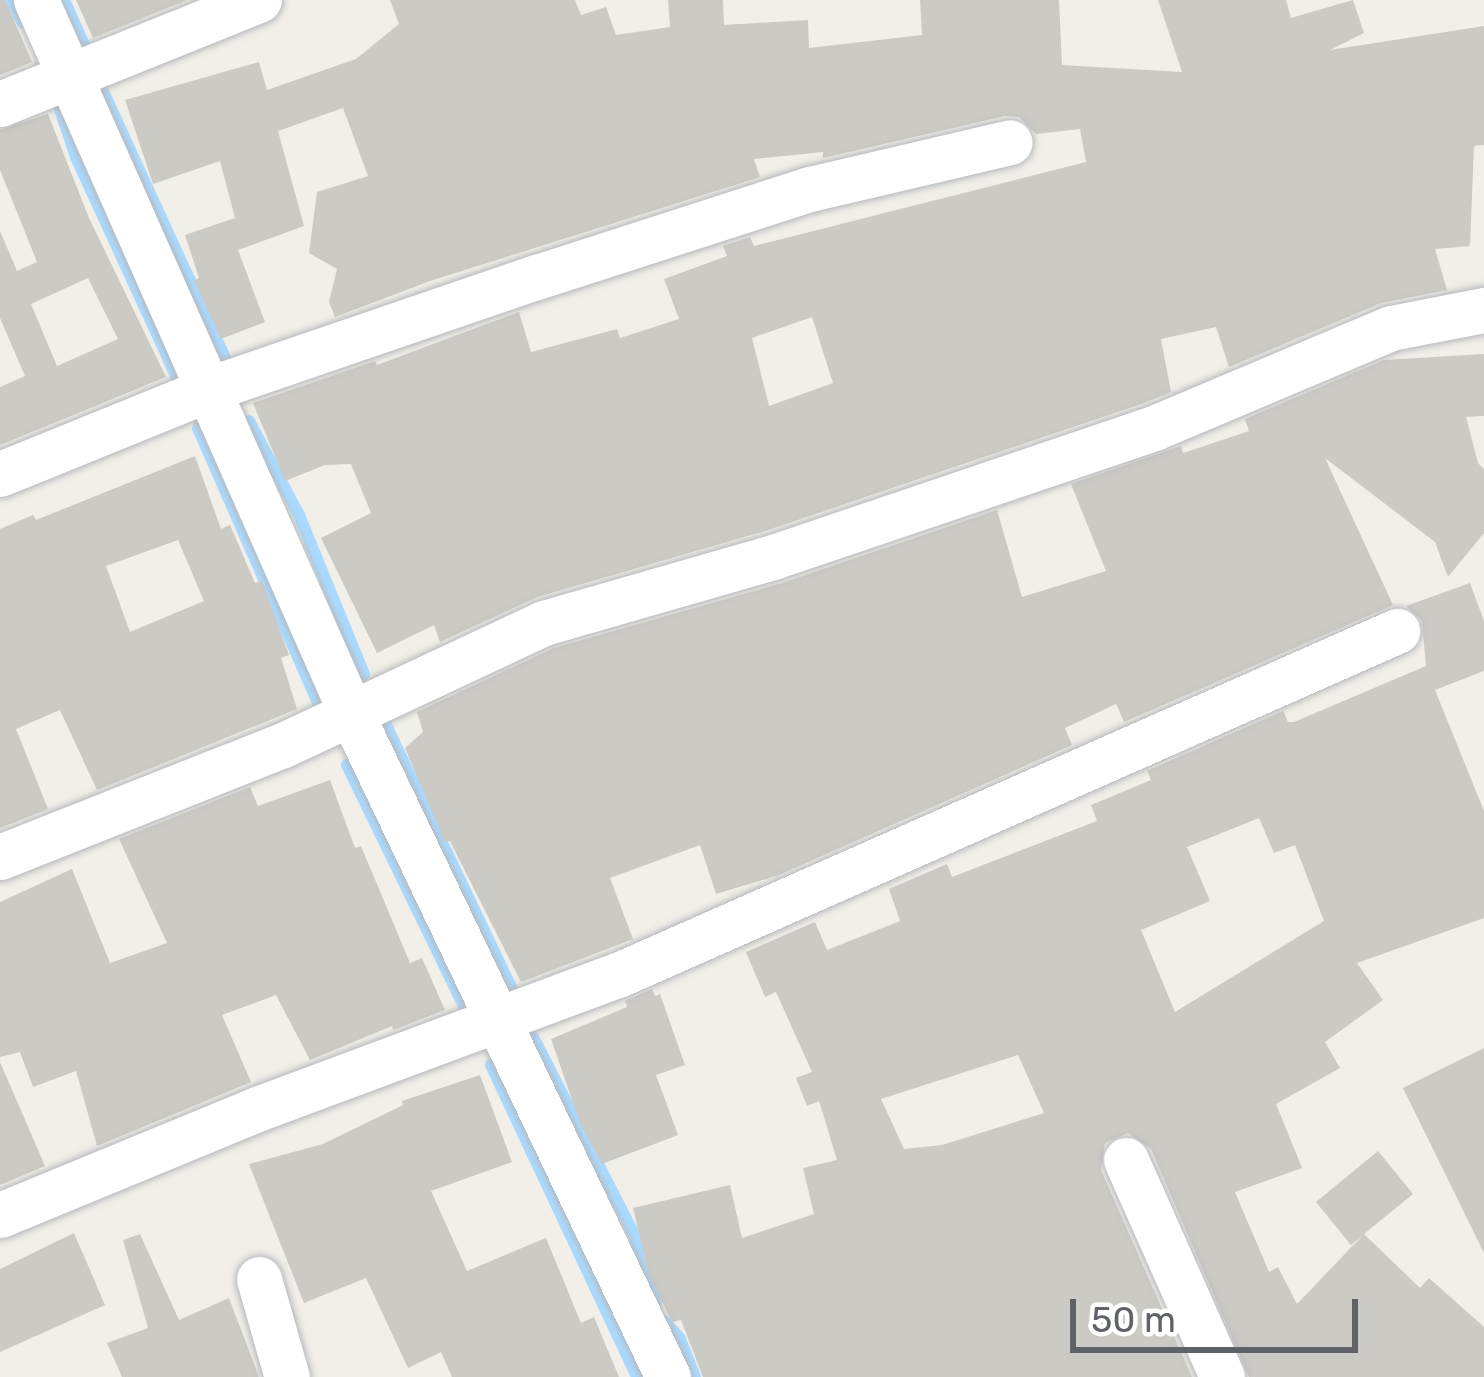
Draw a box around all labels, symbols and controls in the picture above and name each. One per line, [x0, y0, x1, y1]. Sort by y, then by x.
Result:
scale bar [1076, 1275, 1364, 1349]
text: 50 m [1091, 1298, 1176, 1341]

